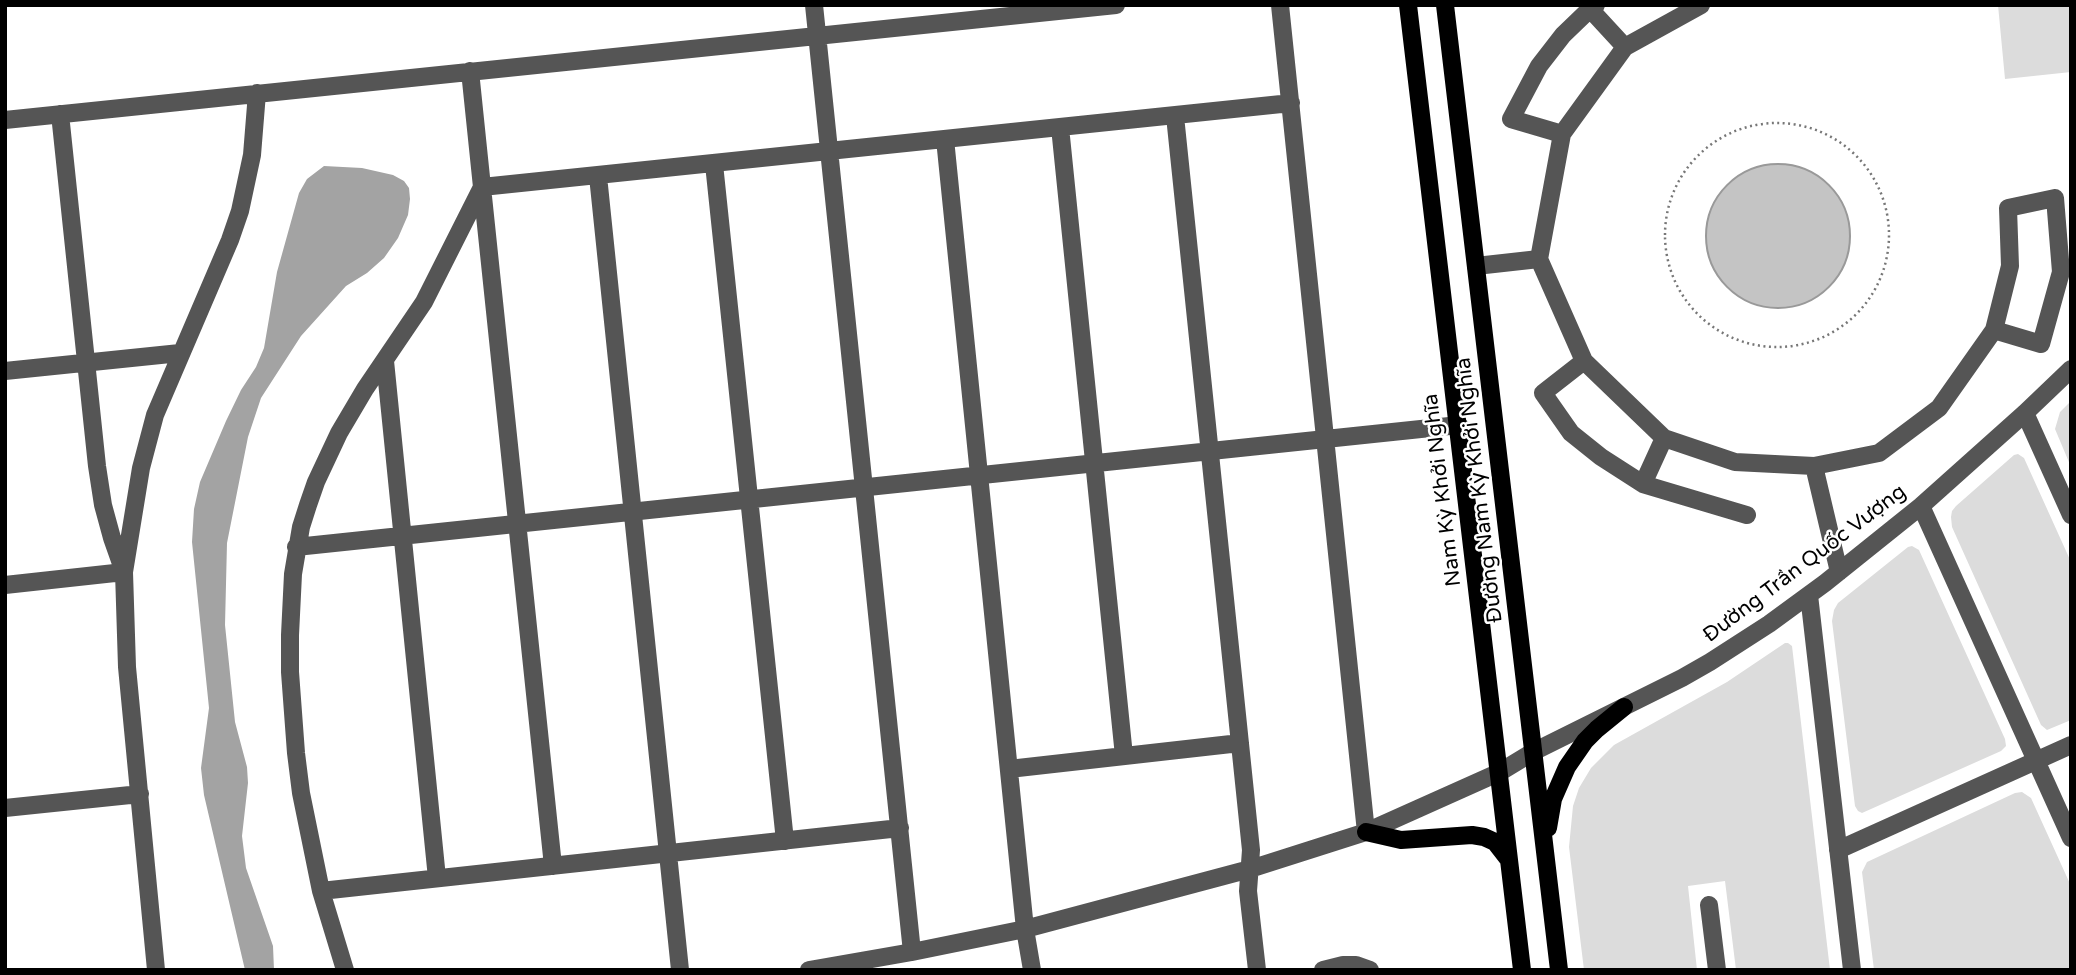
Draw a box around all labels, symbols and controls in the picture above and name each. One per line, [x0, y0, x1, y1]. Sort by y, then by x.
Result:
street label: Đường Nam Kỳ Khởi Nghĩa [1451, 356, 1509, 624]
street label: Nam Kỳ Khởi Nghĩa [1419, 392, 1467, 588]
street label: Đường Trần Quốc Vượng [1699, 480, 1911, 648]

